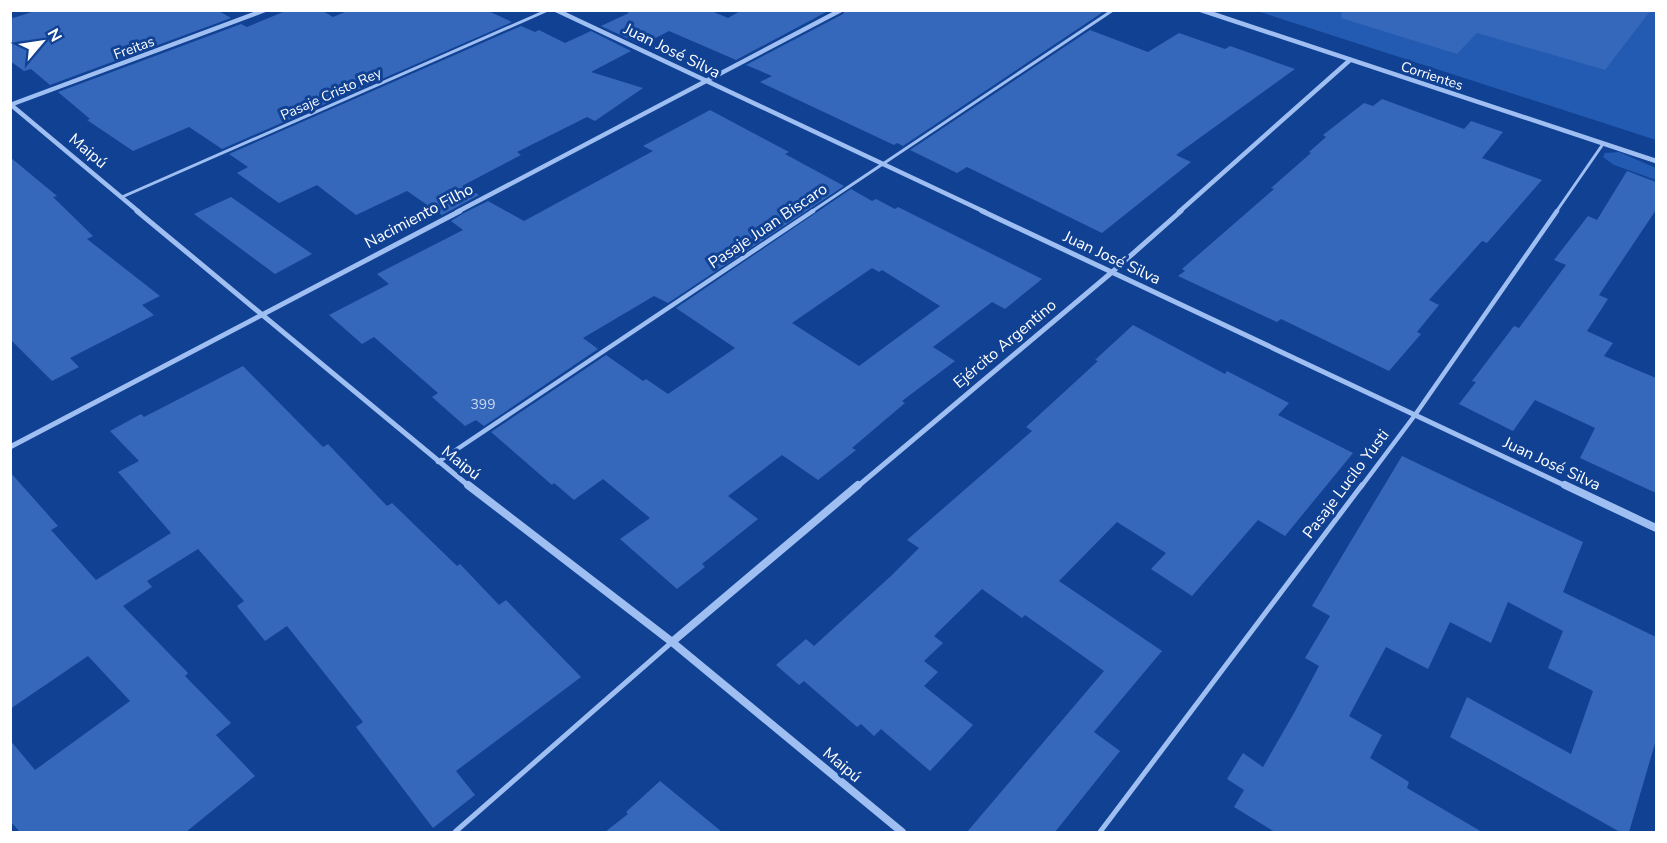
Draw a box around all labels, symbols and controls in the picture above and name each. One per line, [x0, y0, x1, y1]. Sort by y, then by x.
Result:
north arrow [12, 12, 72, 72]
street label: Juan José Silva [619, 18, 724, 84]
text: N [42, 25, 67, 46]
street label: Freitas [111, 32, 157, 64]
street label: Corrientes [1398, 57, 1466, 95]
street label: Pasaje Cristo Rey [277, 63, 385, 125]
street label: Maipú [64, 128, 112, 174]
street label: Nacimiento Filho [361, 178, 477, 254]
street label: Pasaje Juan Biscaro [704, 178, 832, 274]
street label: Juan José Silva [1059, 225, 1164, 290]
street label: Ejército Argentino [949, 294, 1061, 394]
house number: 399 [470, 395, 496, 414]
street label: Pasaje Lucilo Yusti [1298, 425, 1394, 543]
street label: Juan José Silva [1499, 431, 1604, 496]
street label: Maipú [437, 441, 485, 485]
street label: Maipú [818, 742, 866, 788]

